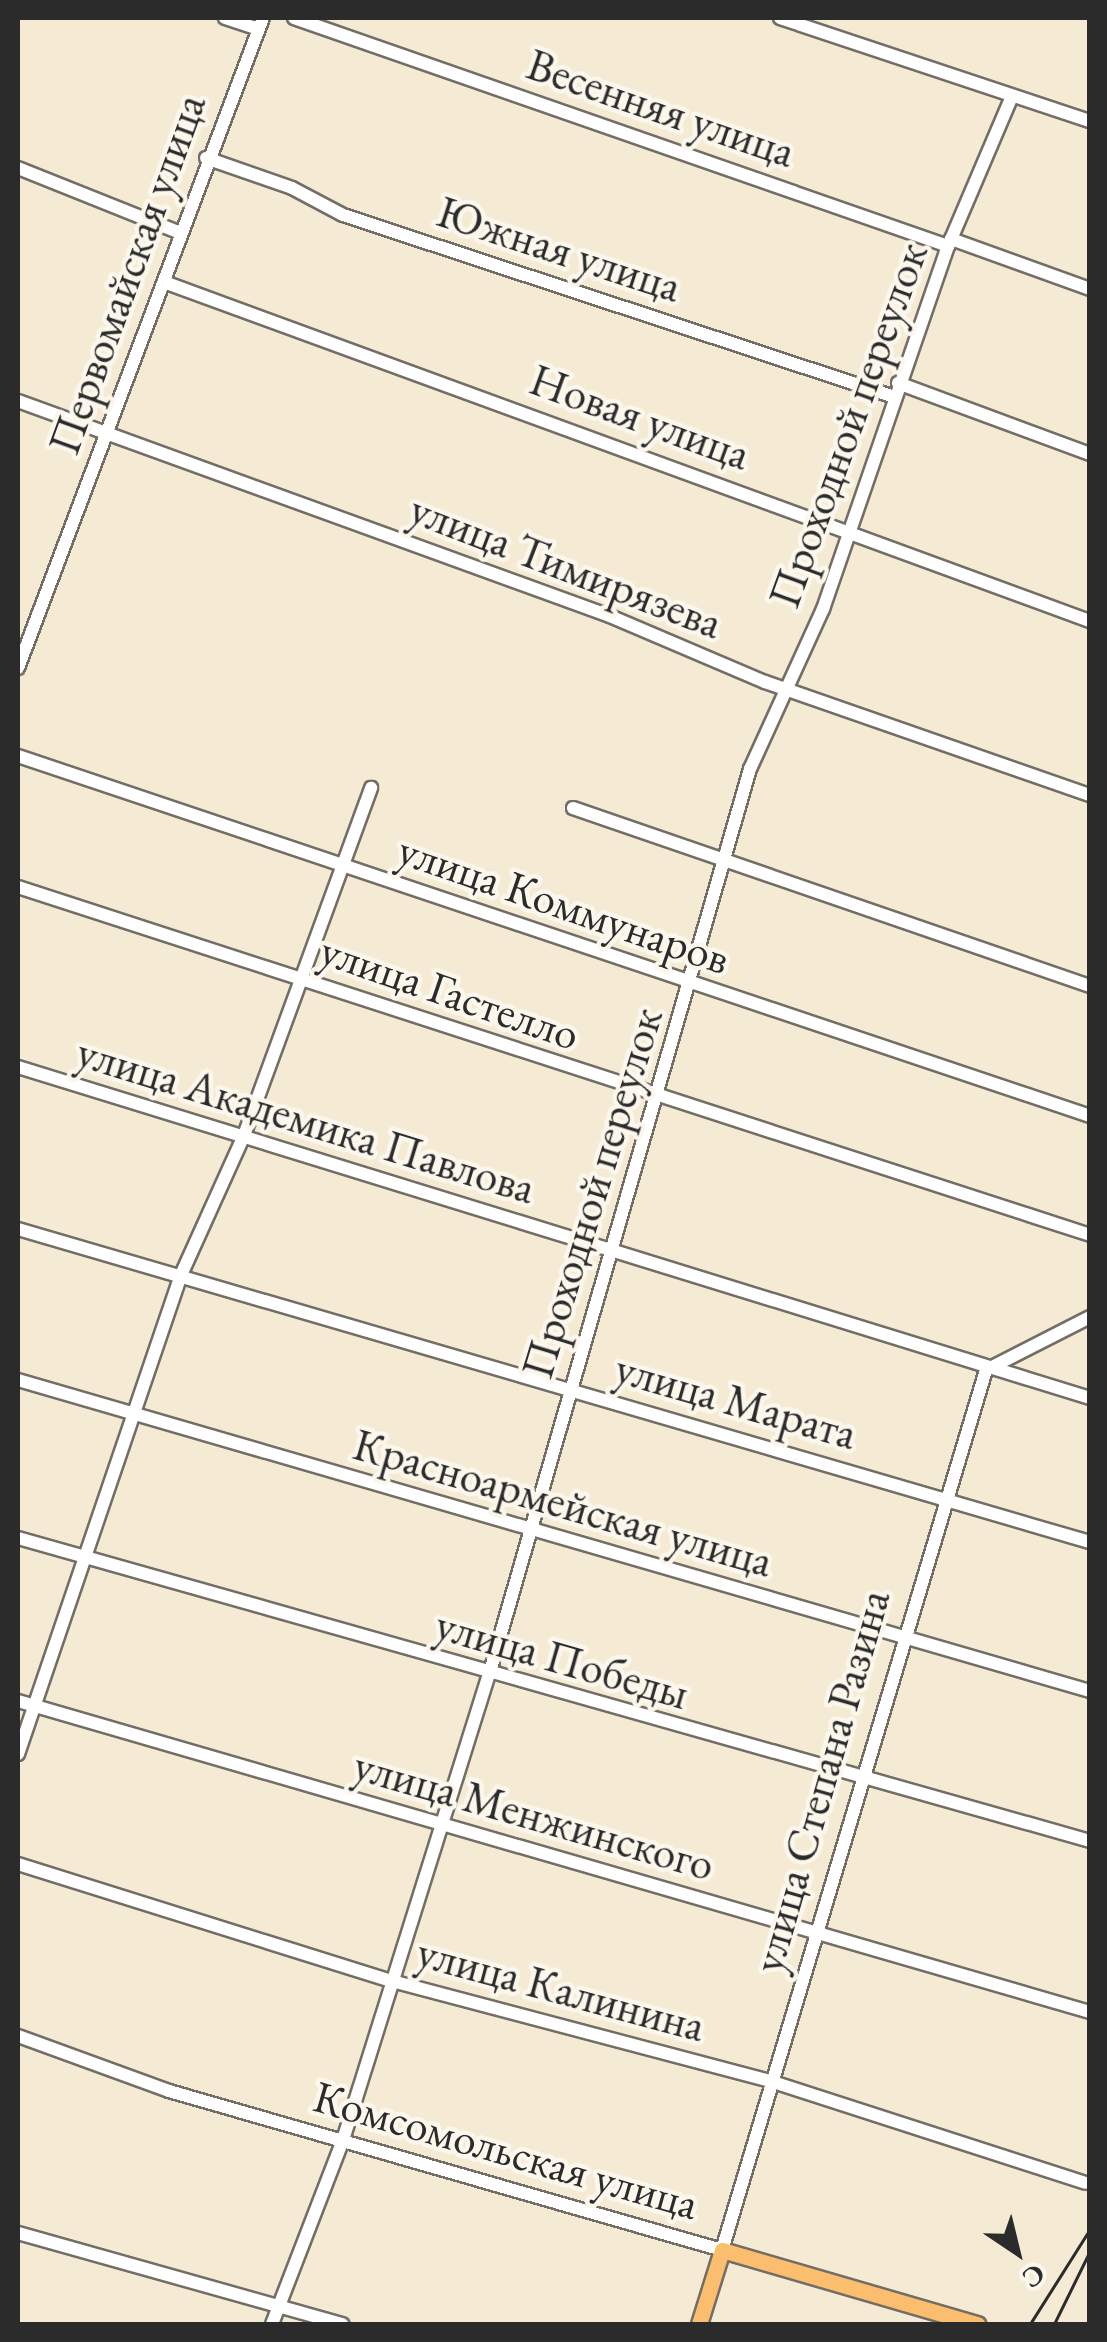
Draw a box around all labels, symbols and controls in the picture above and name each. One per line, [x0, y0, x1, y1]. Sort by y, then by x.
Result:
street label: Весенняя улица [520, 37, 802, 179]
street label: Первомайская улица [37, 86, 217, 462]
street label: Южная улица [430, 184, 688, 314]
street label: Проходной переулок [757, 235, 939, 615]
street label: Новая улица [523, 352, 757, 482]
street label: улица Тимирязева [402, 482, 730, 650]
street label: улица Коммунаров [391, 822, 737, 986]
street label: улица Гастелло [313, 922, 587, 1062]
street label: Проходной переулок [510, 1001, 674, 1385]
street label: улица Академика Павлова [70, 1025, 542, 1215]
street label: улица Марата [609, 1341, 863, 1461]
street label: Красноармейская улица [347, 1417, 779, 1589]
street label: улица Степана Разина [741, 1583, 901, 1979]
street label: улица Победы [429, 1597, 695, 1721]
street label: улица Менжинского [348, 1738, 720, 1892]
street label: улица Калинина [411, 1925, 711, 2053]
street label: Комсомольская улица [307, 2069, 705, 2231]
north arrow [967, 2202, 1067, 2302]
text: С [1016, 2256, 1053, 2297]

